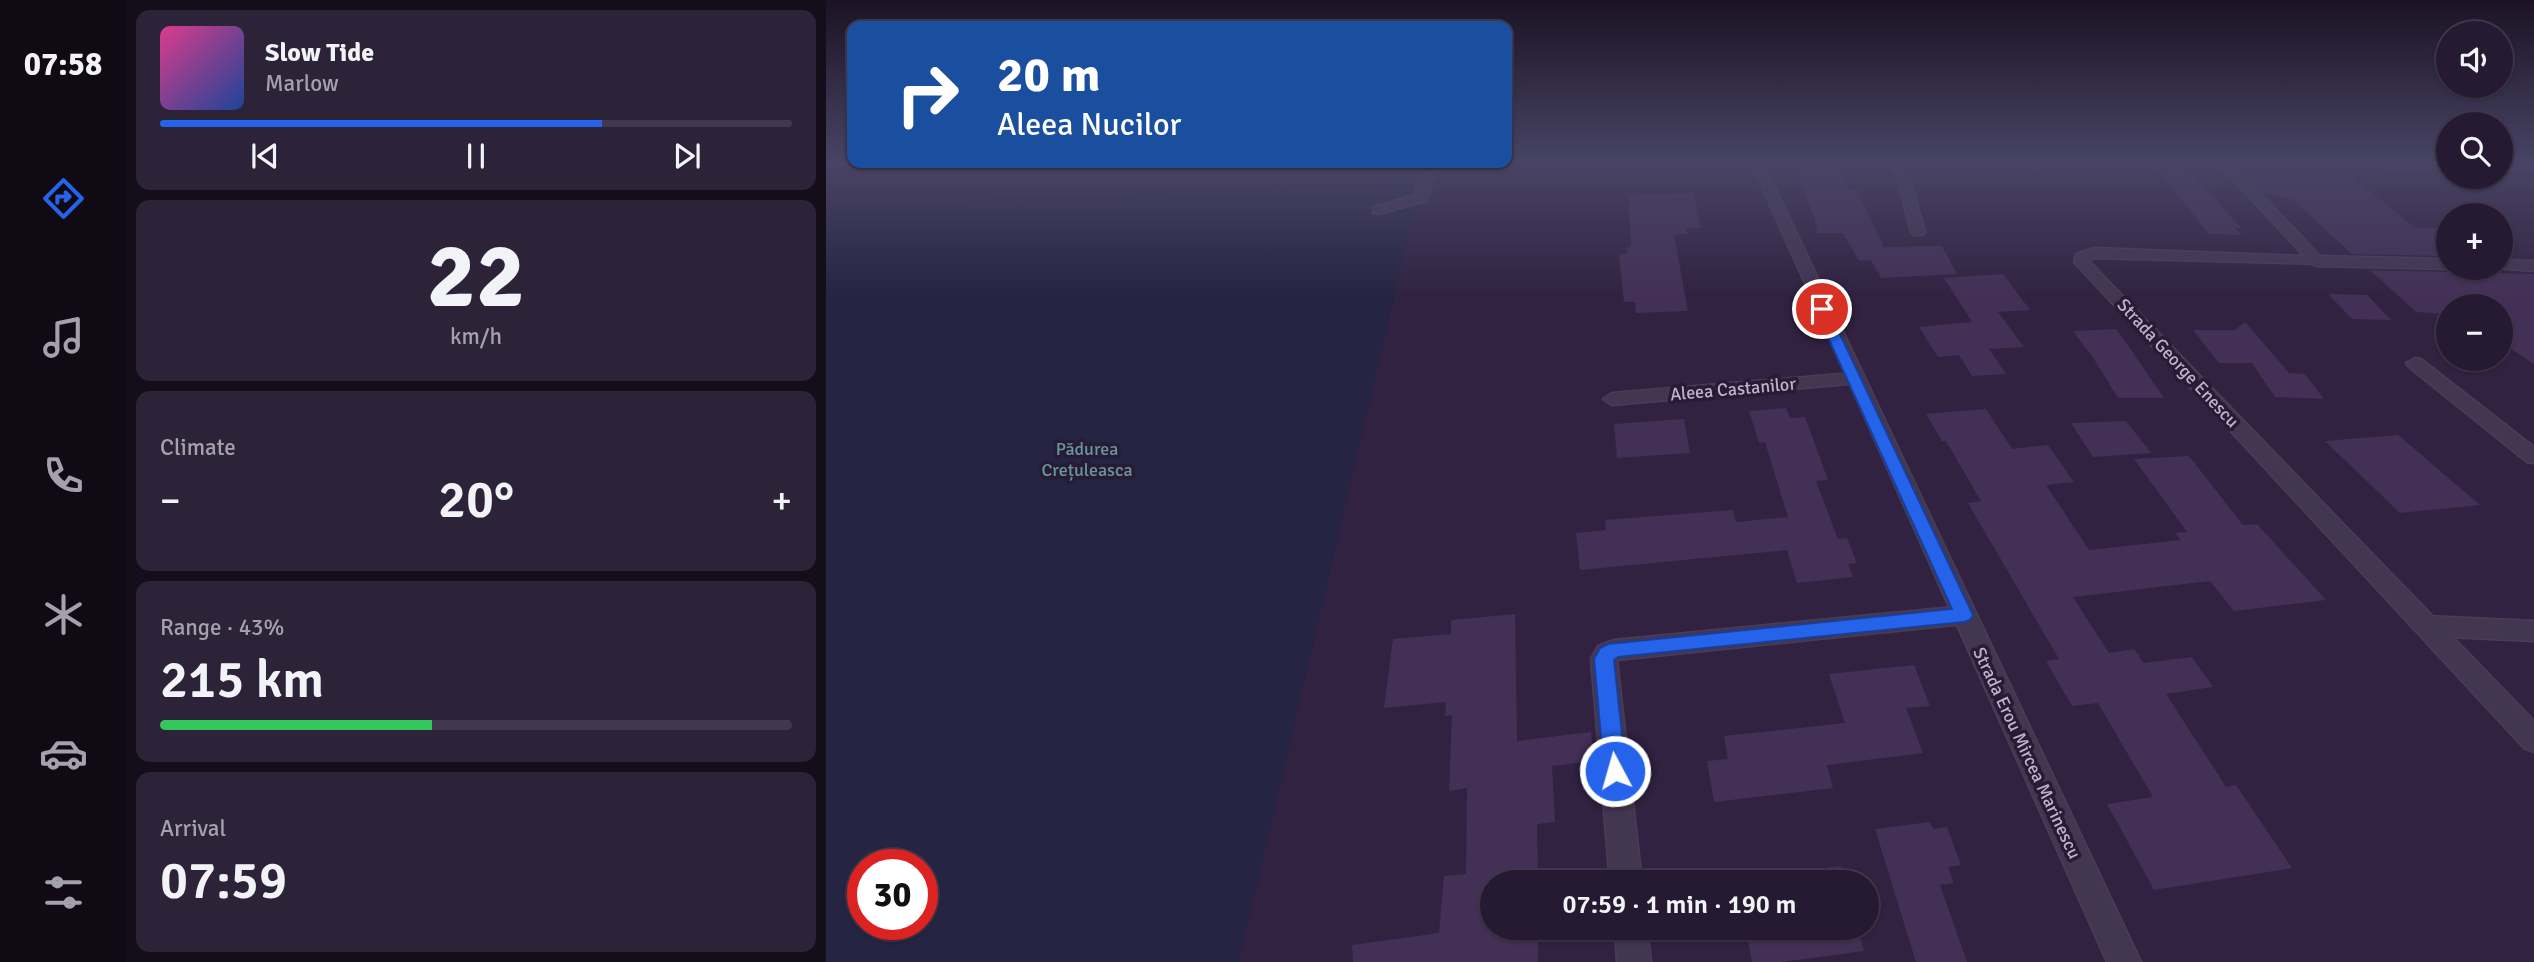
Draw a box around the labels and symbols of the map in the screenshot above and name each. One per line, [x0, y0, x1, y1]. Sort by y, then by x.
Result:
pin [1792, 279, 1852, 339]
street label: Strada George Enescu [2112, 294, 2244, 432]
street label: Aleea Castanilor [1669, 373, 1797, 405]
park label: Pădurea Crețuleasca [1041, 438, 1133, 481]
street label: Strada Erou Mircea Marinescu [1968, 644, 2086, 862]
position arrow [1578, 734, 1652, 808]
speed limit sign: 30 [847, 849, 938, 940]

